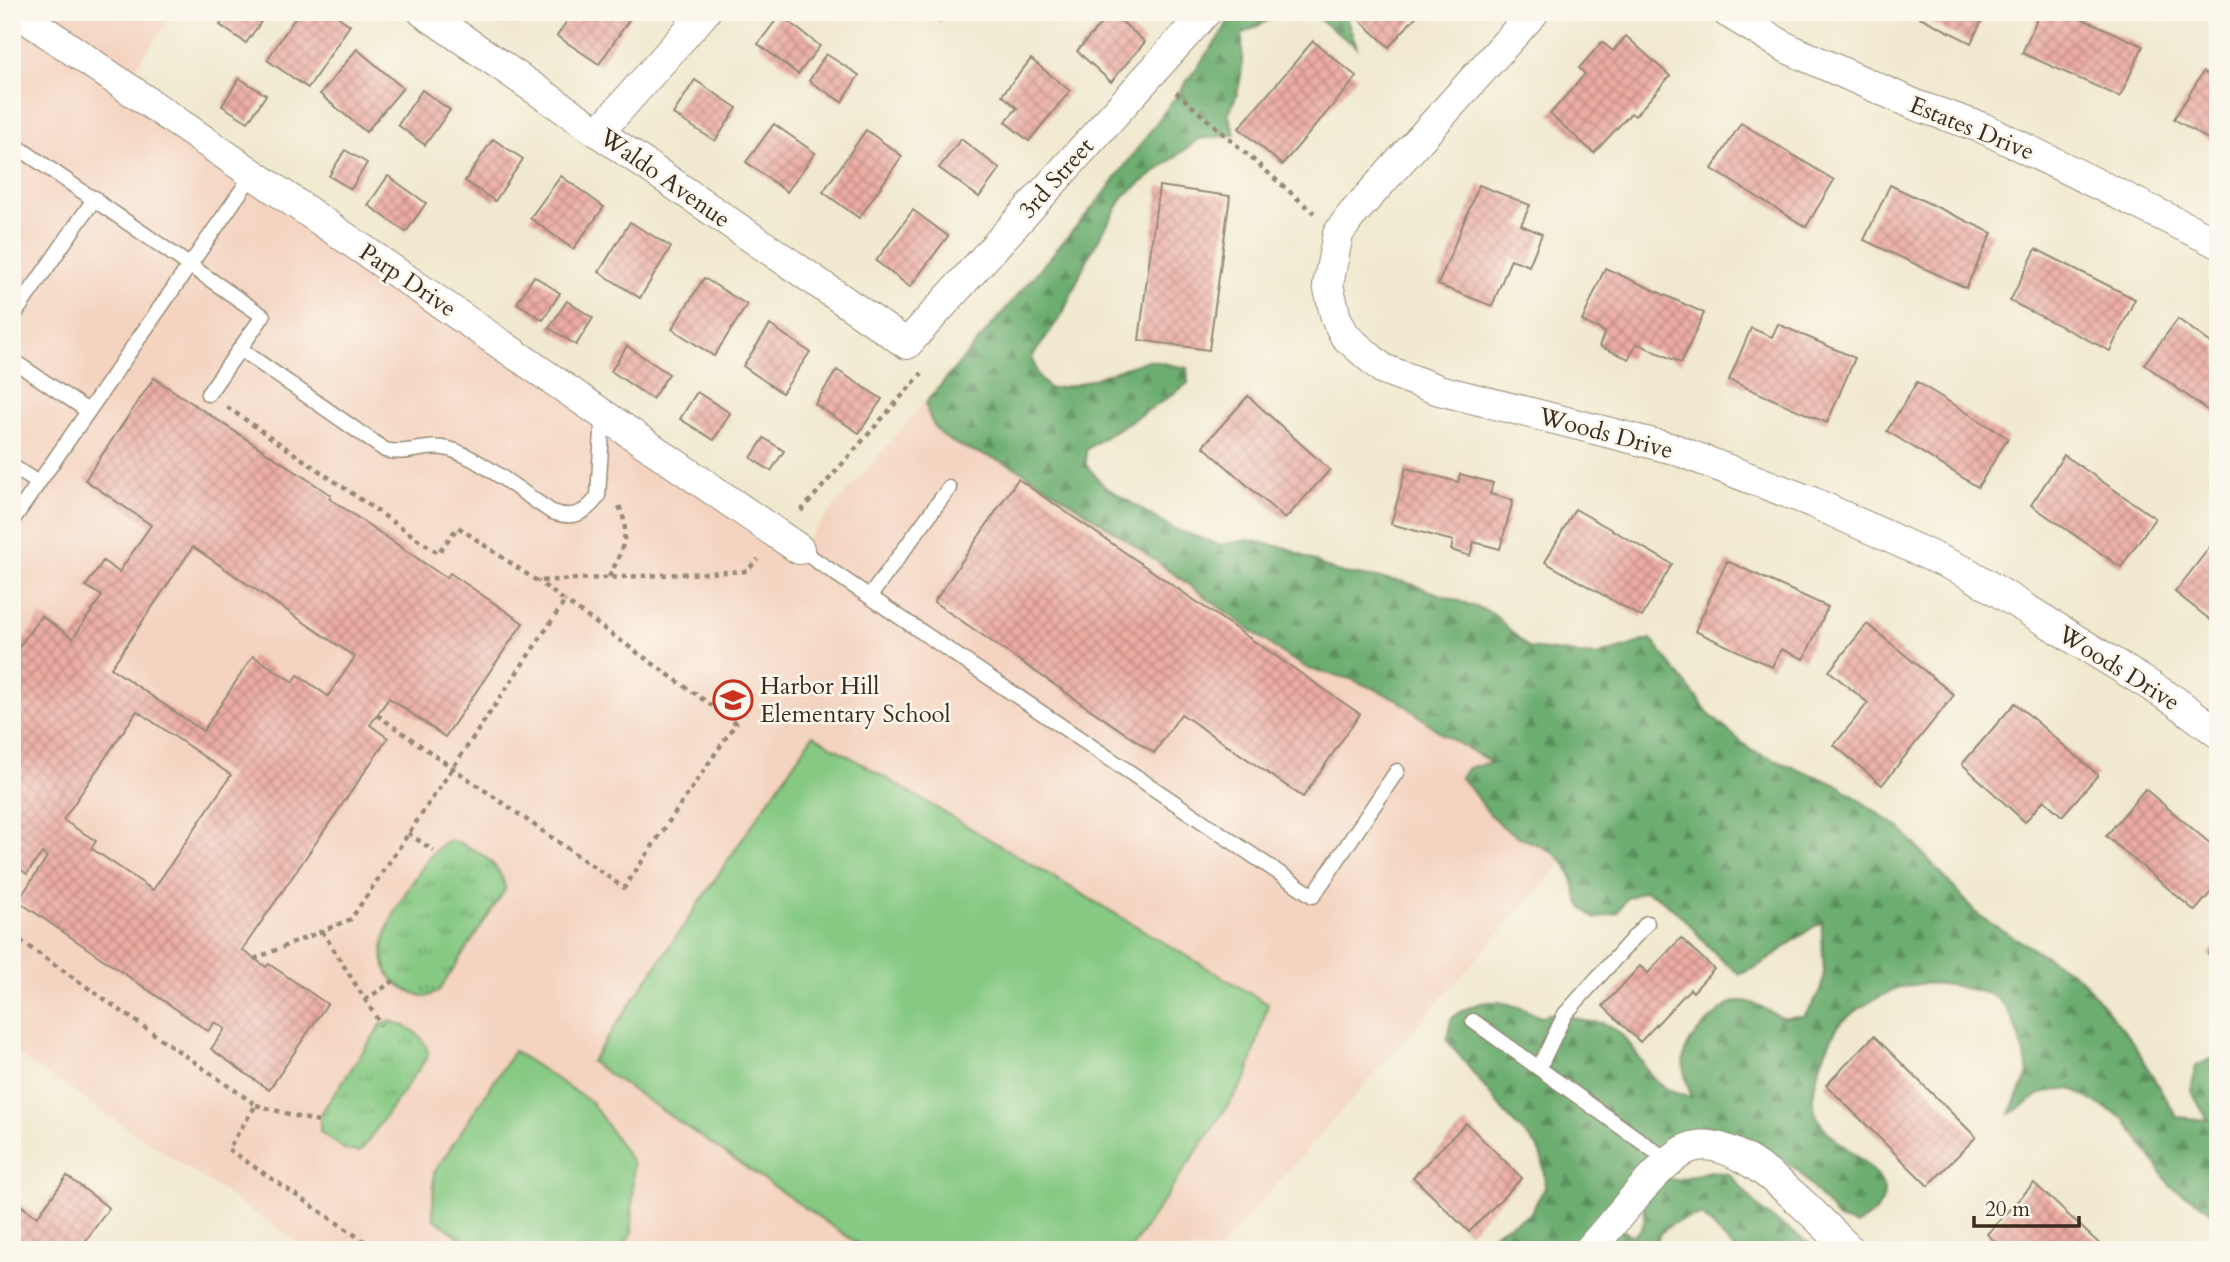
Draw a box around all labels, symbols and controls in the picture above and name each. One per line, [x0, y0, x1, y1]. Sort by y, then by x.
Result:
street label: Estates Drive [1905, 88, 2039, 168]
street label: Waldo Avenue [592, 120, 737, 236]
street label: 3rd Street [1011, 131, 1102, 226]
street label: Parp Drive [353, 236, 463, 325]
street label: Woods Drive [1534, 399, 1677, 467]
street label: Woods Drive [2051, 617, 2186, 719]
place label: Harbor Hill Elementary School [760, 670, 951, 731]
school or university icon: Harbor Hill Elementary School [712, 679, 754, 721]
scale bar [1974, 1185, 2080, 1229]
text: 20 m [1985, 1195, 2030, 1224]

